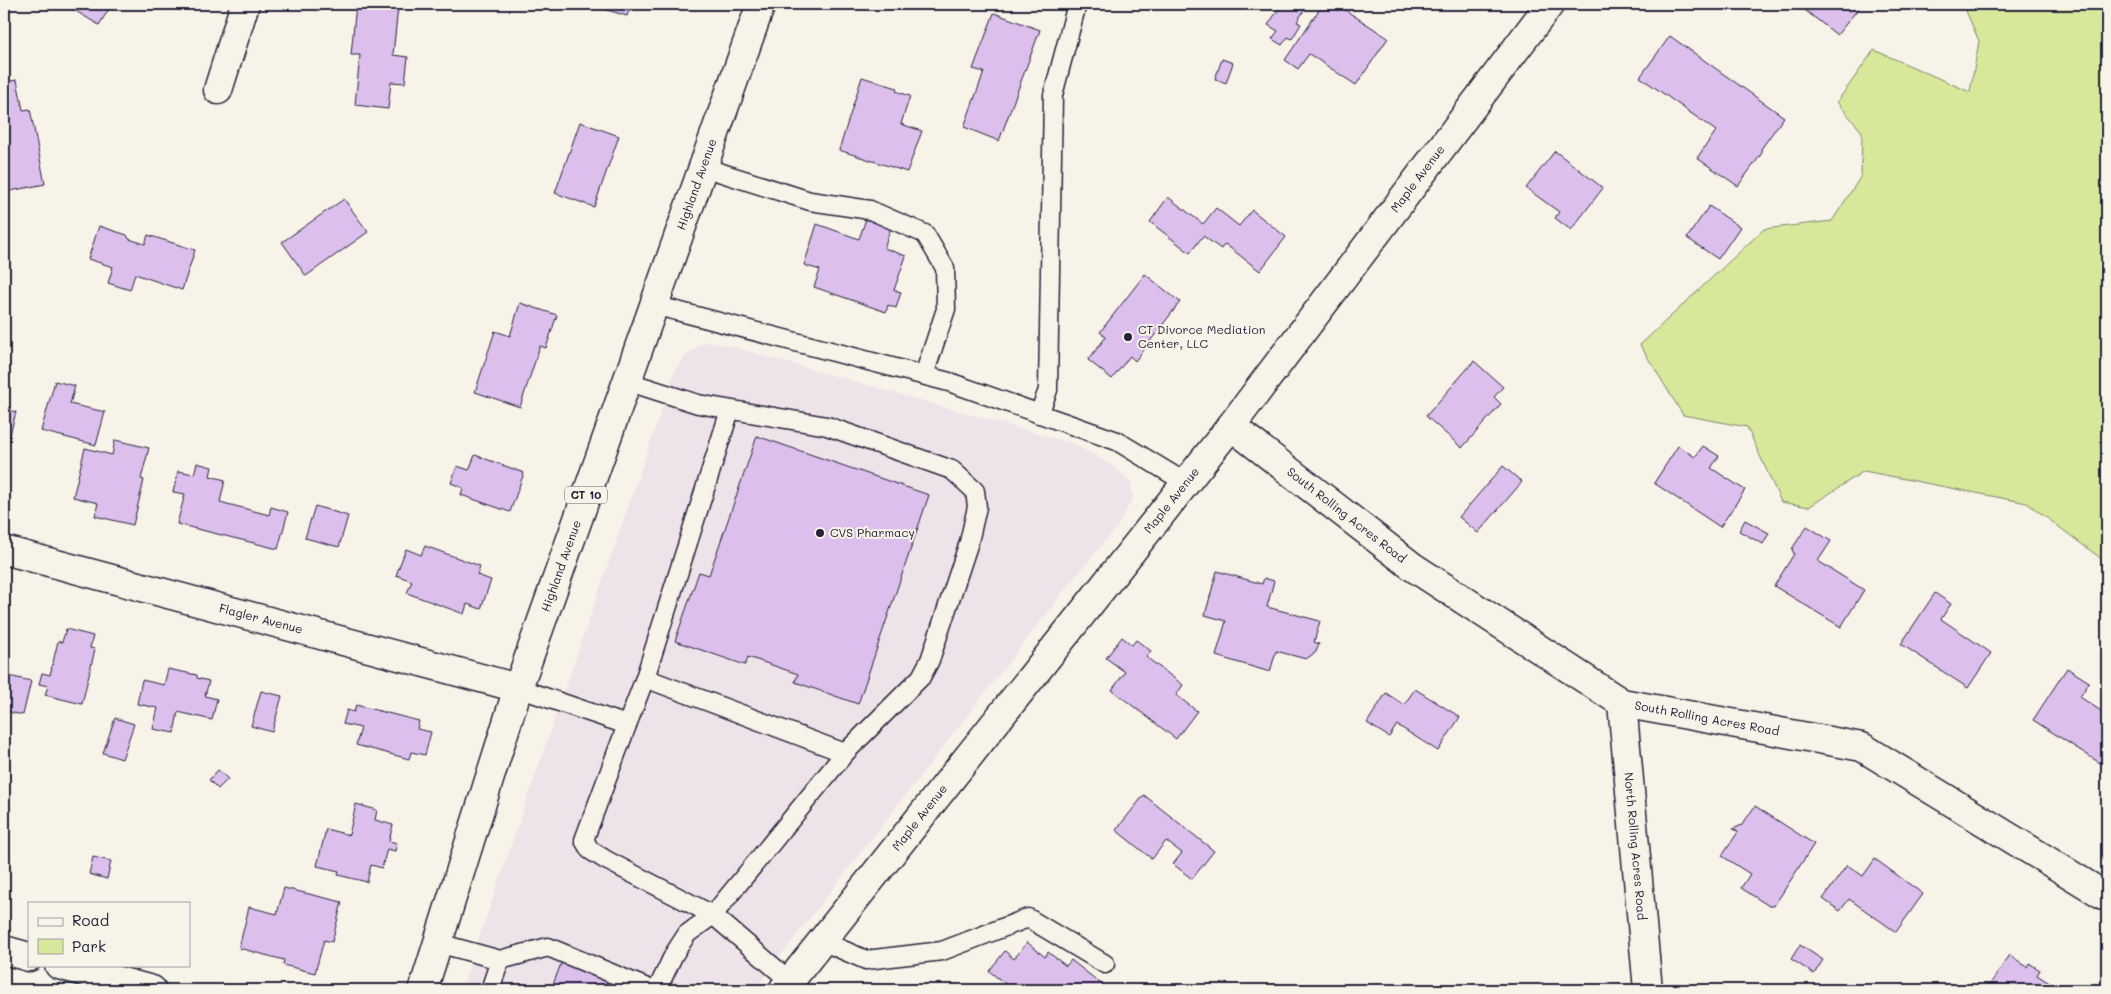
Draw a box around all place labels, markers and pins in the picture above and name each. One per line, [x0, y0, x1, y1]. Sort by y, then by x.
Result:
place label: CT Divorce Mediation Center, LLC [1138, 321, 1265, 351]
marker: CT Divorce Mediation Center, LLC [1122, 331, 1134, 343]
place label: CVS Pharmacy [830, 524, 915, 540]
marker: CVS Pharmacy [814, 527, 826, 539]

